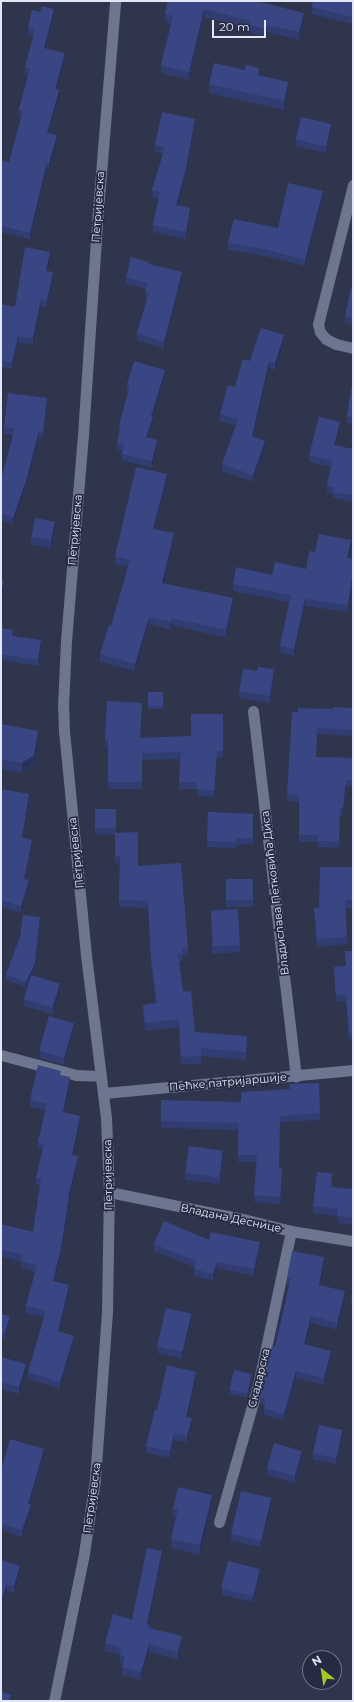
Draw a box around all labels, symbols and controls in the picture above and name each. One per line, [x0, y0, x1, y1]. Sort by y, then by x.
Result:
scale bar [214, 12, 268, 38]
text: 20 m [219, 19, 250, 34]
street label: Петријевска [89, 171, 107, 243]
street label: Петријевска [65, 494, 85, 566]
street label: Владислава Петковића Диса [258, 810, 292, 976]
street label: Петријевска [66, 817, 86, 889]
street label: Пећке патријаршије [169, 1070, 287, 1094]
street label: Петријевска [101, 1139, 115, 1211]
street label: Владана Деснице [179, 1201, 283, 1235]
street label: Скадарска [245, 1347, 273, 1409]
street label: Петријевска [81, 1462, 103, 1534]
north arrow [302, 1650, 342, 1690]
text: N [309, 1652, 324, 1669]

